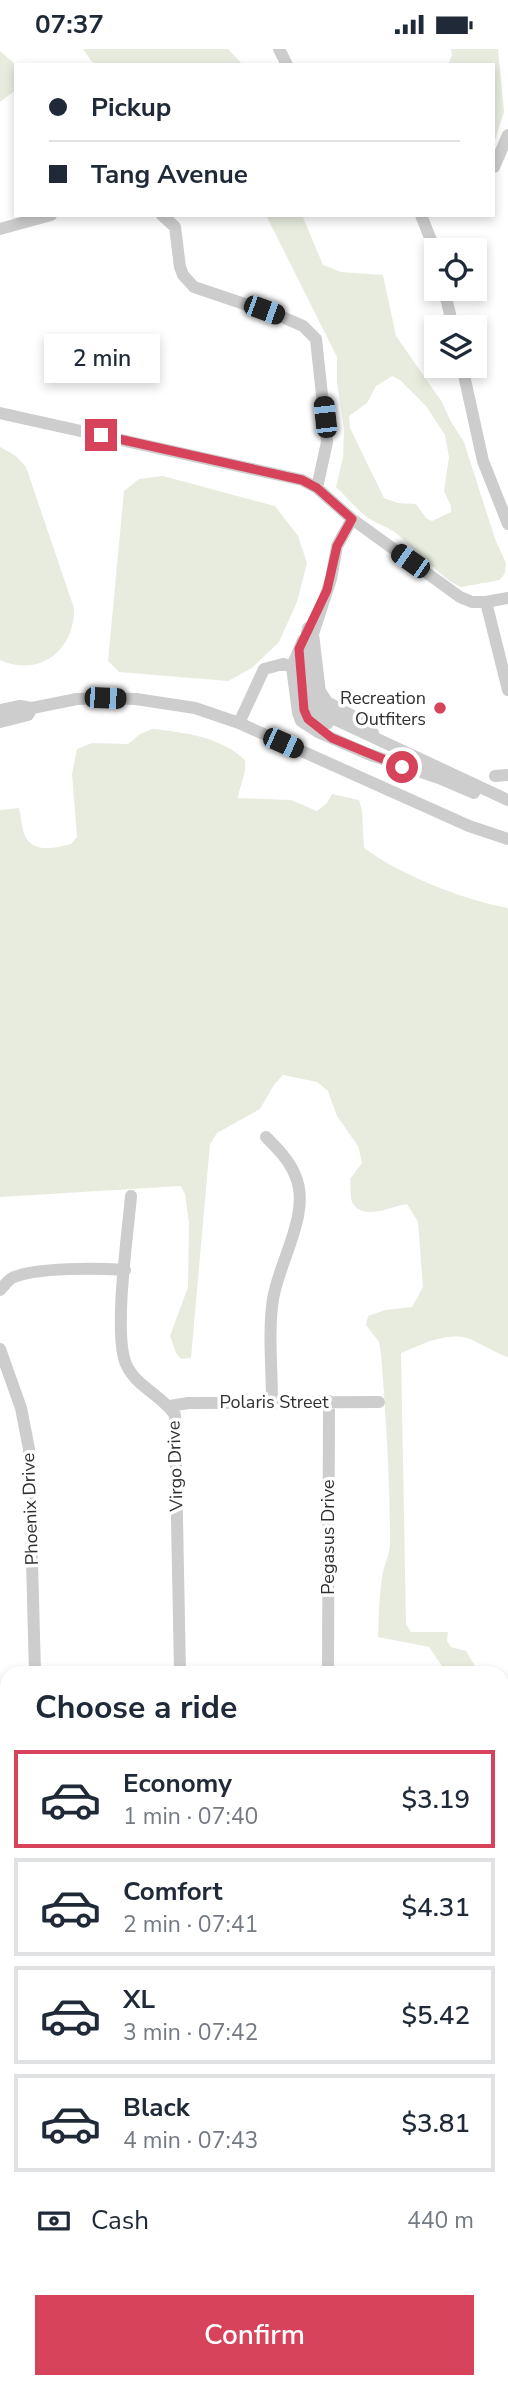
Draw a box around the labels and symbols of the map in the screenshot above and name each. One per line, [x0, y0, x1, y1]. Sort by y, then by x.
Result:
car [241, 293, 288, 327]
callout: 2 min [43, 333, 159, 383]
car [313, 395, 338, 439]
route end [85, 419, 117, 451]
car [387, 540, 434, 582]
place label: Recreation Outfiters [340, 686, 426, 731]
car [84, 687, 127, 709]
marker: Recreation Outfiters [432, 700, 448, 716]
car [260, 725, 307, 761]
route start [386, 751, 418, 783]
street label: Polaris Street [220, 1390, 329, 1414]
street label: Virgo Drive [161, 1420, 189, 1513]
street label: Phoenix Drive [16, 1452, 44, 1566]
street label: Pegasus Drive [316, 1479, 340, 1595]

